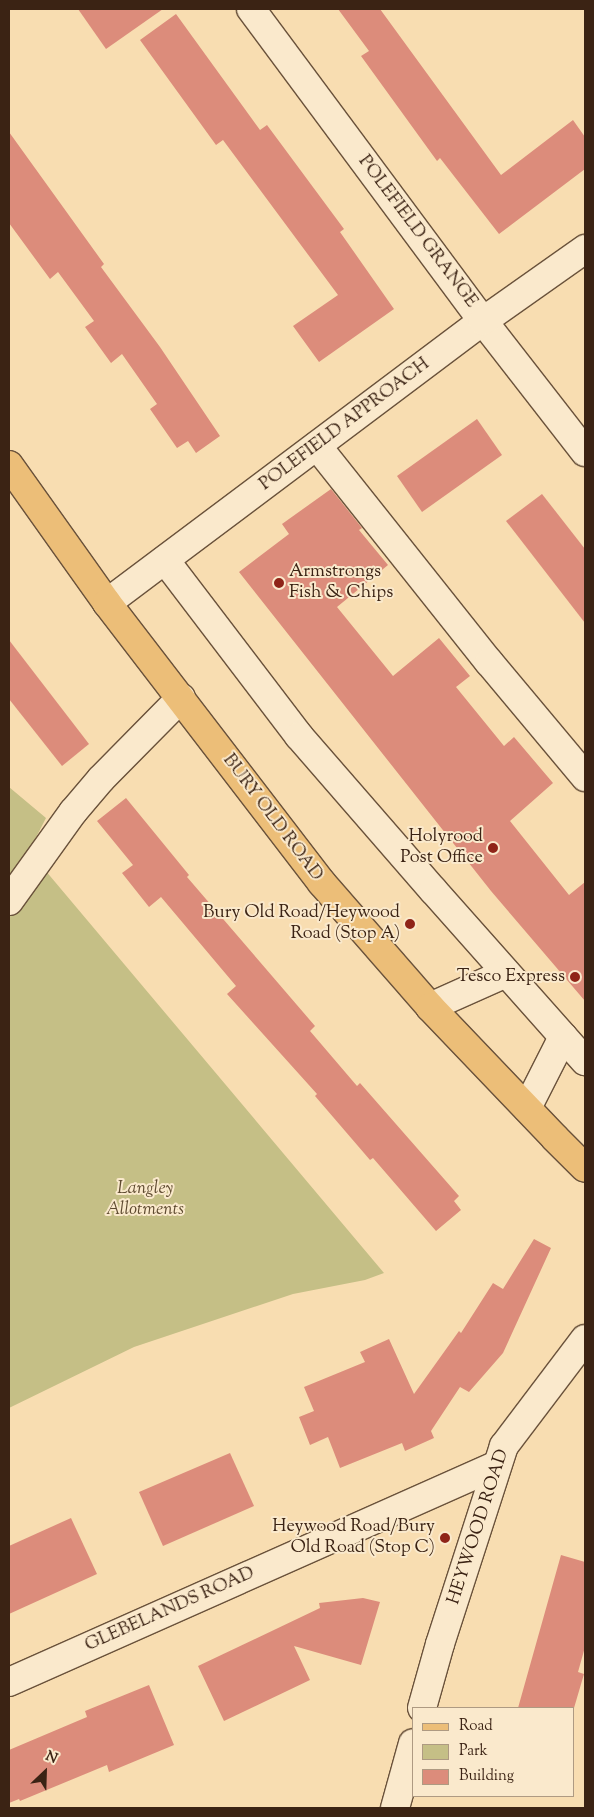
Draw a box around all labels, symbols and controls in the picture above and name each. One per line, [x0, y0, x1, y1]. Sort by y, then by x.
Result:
street label: POLEFIELD GRANGE [353, 152, 481, 312]
street label: POLEFIELD APPROACH [256, 354, 434, 496]
place label: Armstrongs Fish & Chips [289, 562, 393, 604]
marker: Armstrongs Fish & Chips [273, 577, 285, 589]
street label: BURY OLD ROAD [217, 750, 327, 886]
place label: Holyrood Post Office [400, 827, 483, 870]
marker: Holyrood Post Office [487, 842, 499, 854]
place label: Bury Old Road/Heywood Road (Stop A) [203, 903, 400, 946]
marker: Bury Old Road/Heywood Road (Stop A) [404, 918, 416, 930]
place label: Tesco Express [457, 966, 565, 988]
marker: Tesco Express [569, 971, 581, 983]
park label: Langley Allotments [106, 1179, 184, 1222]
street label: HEYWOOD ROAD [444, 1447, 514, 1607]
place label: Heywood Road/Bury Old Road (Stop C) [272, 1517, 435, 1560]
marker: Heywood Road/Bury Old Road (Stop C) [439, 1532, 451, 1544]
street label: GLEBELANDS ROAD [82, 1563, 258, 1657]
legend [412, 1707, 574, 1797]
text: Road [459, 1716, 493, 1737]
text: Park [459, 1741, 488, 1762]
north arrow [20, 1747, 70, 1797]
text: N [42, 1747, 60, 1770]
text: Building [459, 1766, 514, 1787]

